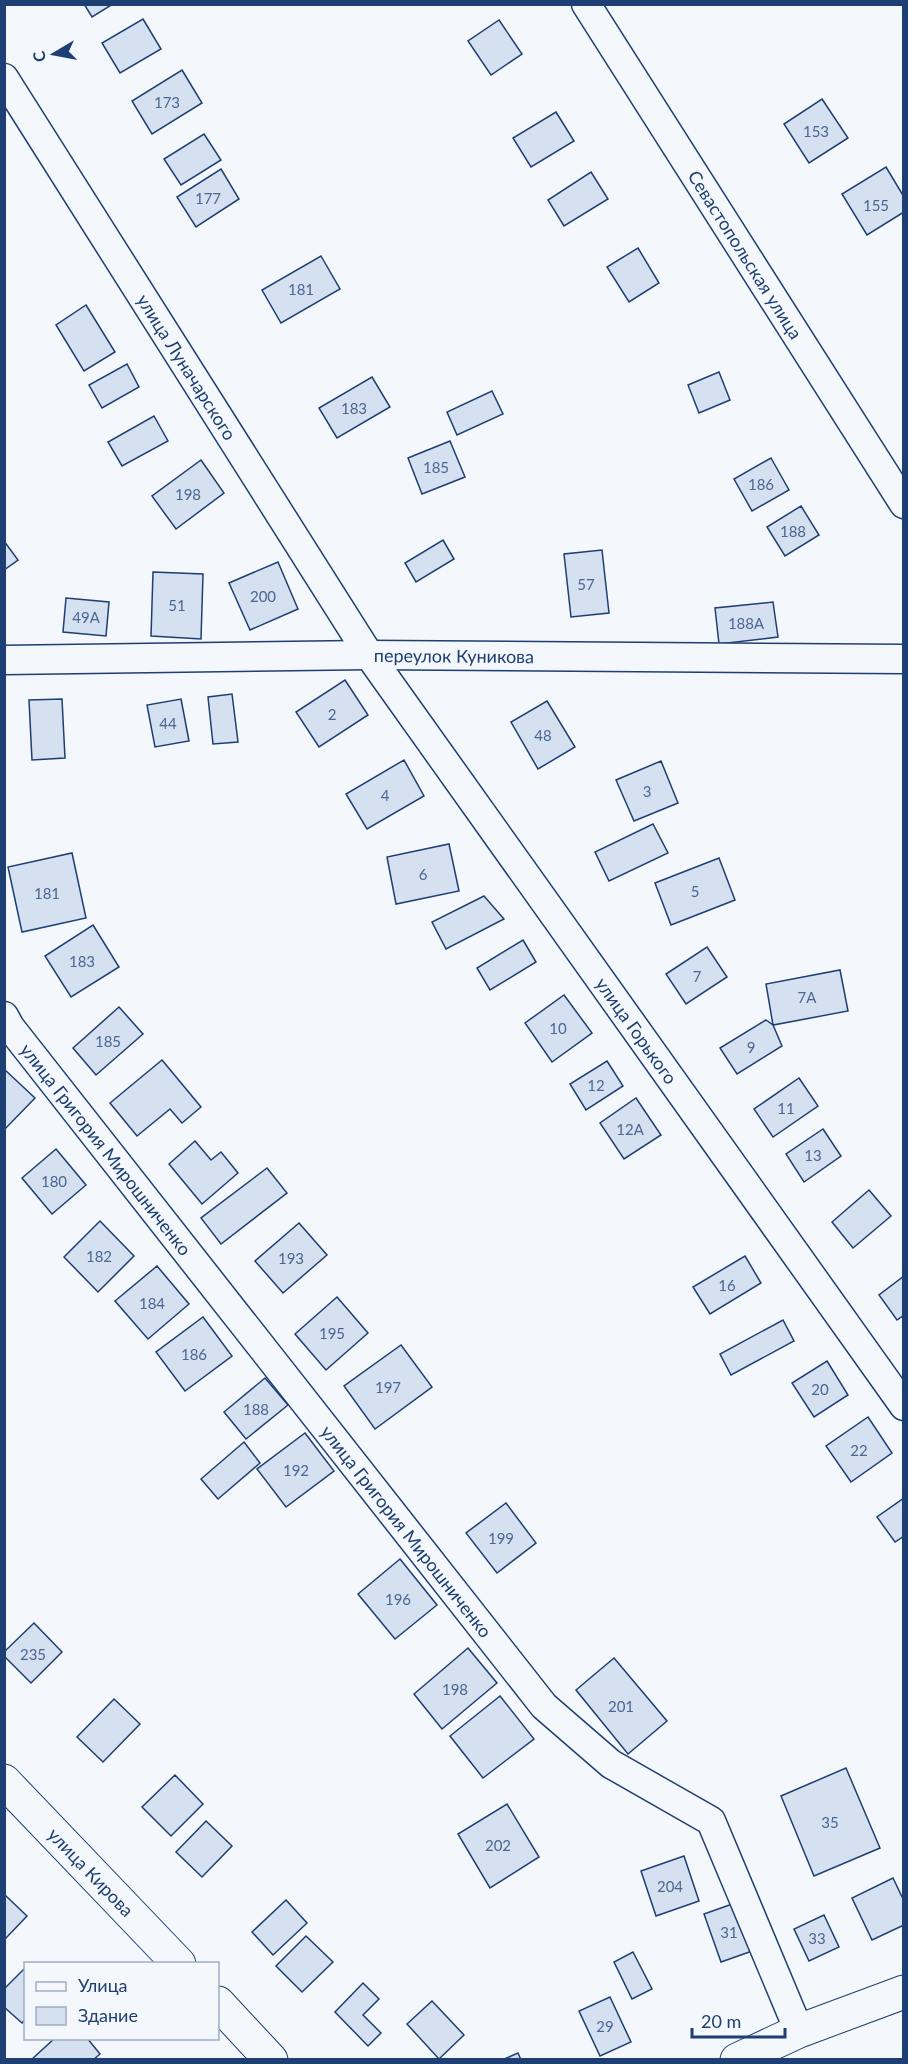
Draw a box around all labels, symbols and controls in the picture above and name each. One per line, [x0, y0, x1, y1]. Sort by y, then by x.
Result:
north arrow [24, 24, 84, 84]
text: С [28, 49, 49, 64]
house number: 173 [154, 93, 180, 111]
house number: 153 [803, 122, 829, 140]
street label: Севастопольская улица [684, 166, 807, 343]
house number: 177 [195, 189, 221, 207]
house number: 155 [863, 196, 889, 214]
house number: 181 [288, 280, 314, 298]
street label: улица Луначарского [133, 290, 241, 444]
house number: 183 [341, 399, 367, 417]
house number: 185 [423, 458, 449, 476]
house number: 186 [748, 475, 774, 493]
house number: 198 [175, 485, 201, 503]
house number: 188 [780, 522, 806, 540]
house number: 57 [577, 575, 595, 593]
house number: 200 [250, 587, 276, 605]
house number: 51 [168, 596, 186, 614]
house number: 49А [72, 608, 101, 626]
house number: 188А [728, 614, 765, 632]
street label: переулок Куникова [374, 644, 534, 667]
house number: 2 [328, 705, 336, 723]
house number: 44 [159, 714, 177, 732]
house number: 48 [534, 726, 552, 744]
house number: 3 [643, 782, 651, 800]
house number: 4 [381, 786, 390, 804]
house number: 6 [419, 865, 428, 883]
house number: 5 [691, 882, 699, 900]
house number: 181 [34, 884, 60, 902]
house number: 183 [69, 952, 95, 970]
house number: 7 [693, 967, 702, 985]
street label: улица Горького [591, 973, 682, 1088]
house number: 7А [798, 988, 817, 1006]
house number: 10 [549, 1019, 567, 1037]
house number: 185 [95, 1032, 121, 1050]
house number: 9 [747, 1038, 755, 1056]
street label: улица Григория Мирошниченко [16, 1039, 196, 1260]
house number: 12 [587, 1076, 605, 1094]
house number: 11 [777, 1099, 795, 1117]
house number: 12А [616, 1120, 645, 1138]
house number: 13 [804, 1146, 822, 1164]
house number: 180 [41, 1172, 67, 1190]
house number: 182 [86, 1247, 112, 1265]
house number: 193 [278, 1249, 304, 1267]
house number: 16 [718, 1276, 736, 1294]
house number: 184 [139, 1294, 165, 1312]
house number: 195 [319, 1324, 345, 1342]
house number: 186 [181, 1345, 207, 1363]
house number: 197 [375, 1378, 401, 1396]
house number: 20 [811, 1380, 829, 1398]
house number: 188 [243, 1400, 269, 1418]
street label: улица Григория Мирошниченко [316, 1421, 497, 1642]
house number: 22 [850, 1441, 868, 1459]
house number: 192 [283, 1461, 309, 1479]
house number: 199 [488, 1529, 514, 1547]
house number: 196 [385, 1590, 411, 1608]
house number: 235 [20, 1645, 46, 1663]
house number: 198 [442, 1680, 468, 1698]
house number: 201 [608, 1697, 634, 1715]
house number: 35 [821, 1813, 839, 1831]
street label: улица Кирова [44, 1823, 139, 1921]
house number: 202 [485, 1836, 511, 1854]
house number: 204 [657, 1877, 683, 1895]
house number: 31 [720, 1923, 738, 1941]
house number: 33 [808, 1929, 826, 1947]
legend [24, 1962, 219, 2040]
text: Улица [78, 1974, 128, 1996]
scale bar [692, 2001, 785, 2039]
text: Здание [78, 2004, 138, 2026]
text: 20 m [701, 2010, 741, 2032]
house number: 29 [596, 2017, 614, 2035]

